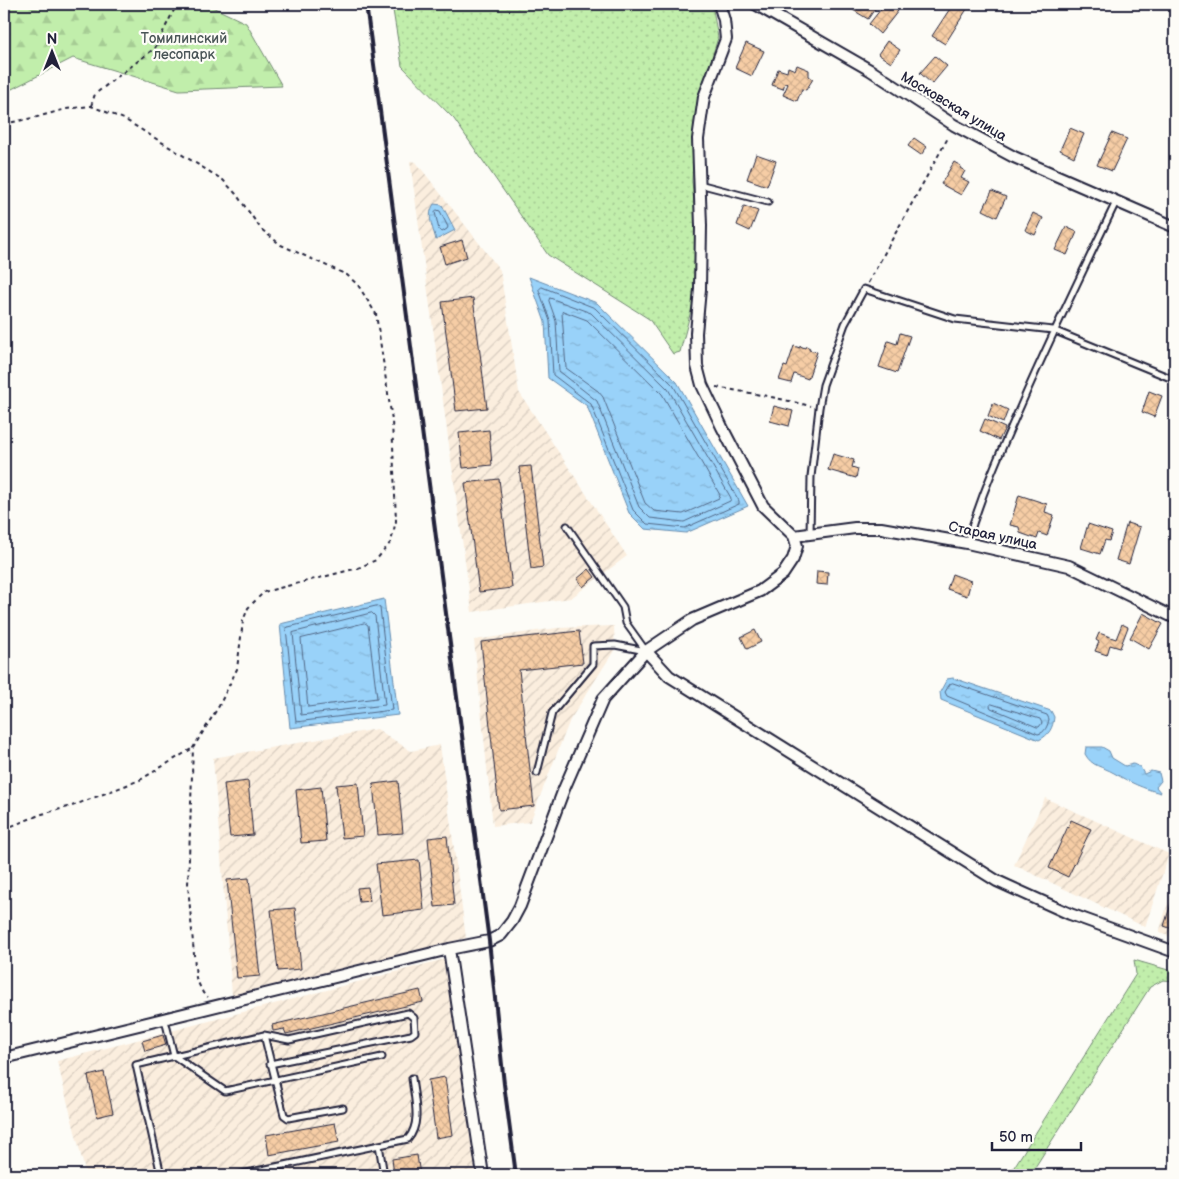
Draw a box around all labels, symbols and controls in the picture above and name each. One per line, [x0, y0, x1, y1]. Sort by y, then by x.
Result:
north arrow [28, 28, 78, 78]
park label: Томилинский лесопарк [141, 30, 227, 63]
text: N [47, 31, 57, 48]
street label: Московская улица [898, 68, 1010, 145]
street label: Старая улица [947, 518, 1040, 553]
scale bar [992, 1119, 1080, 1151]
text: 50 m [999, 1128, 1033, 1147]

